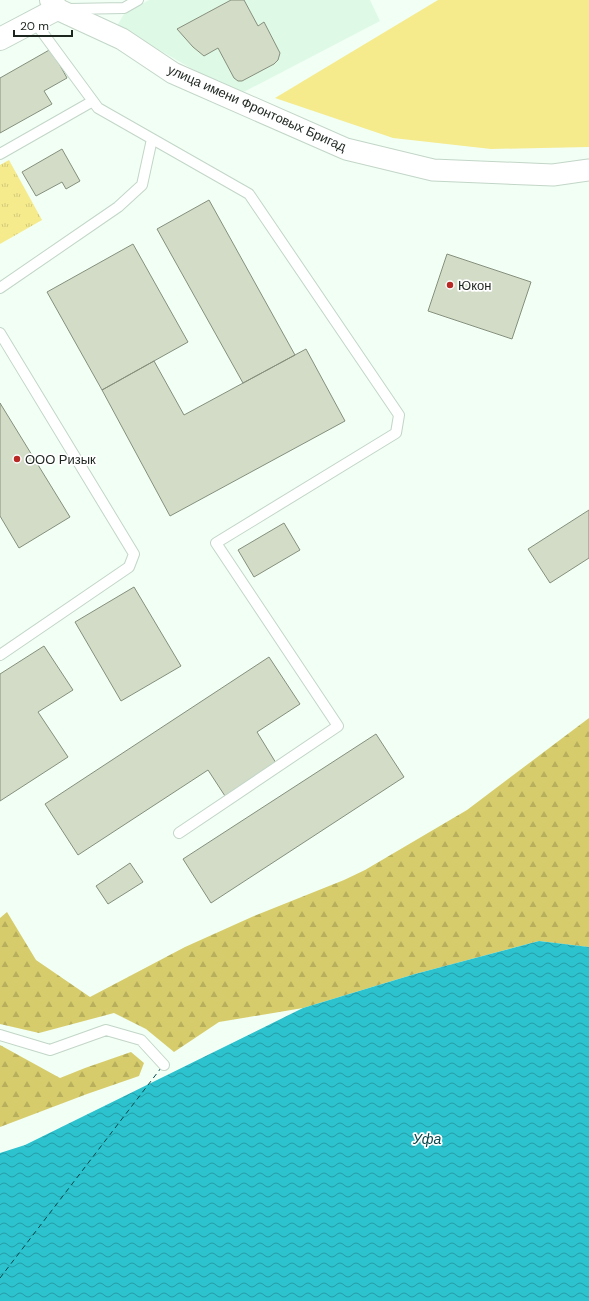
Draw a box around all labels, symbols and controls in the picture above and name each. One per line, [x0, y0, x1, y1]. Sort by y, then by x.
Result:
scale bar [14, 12, 72, 38]
text: 20 m [20, 18, 49, 34]
street label: улица имени Фронтовых Бригад [165, 61, 349, 155]
place label: Юкон [458, 277, 491, 294]
marker: Юкон [445, 280, 455, 290]
place label: ООО Ризык [25, 451, 96, 468]
marker: ООО Ризык [12, 454, 22, 464]
water label: Уфа [412, 1130, 441, 1148]

